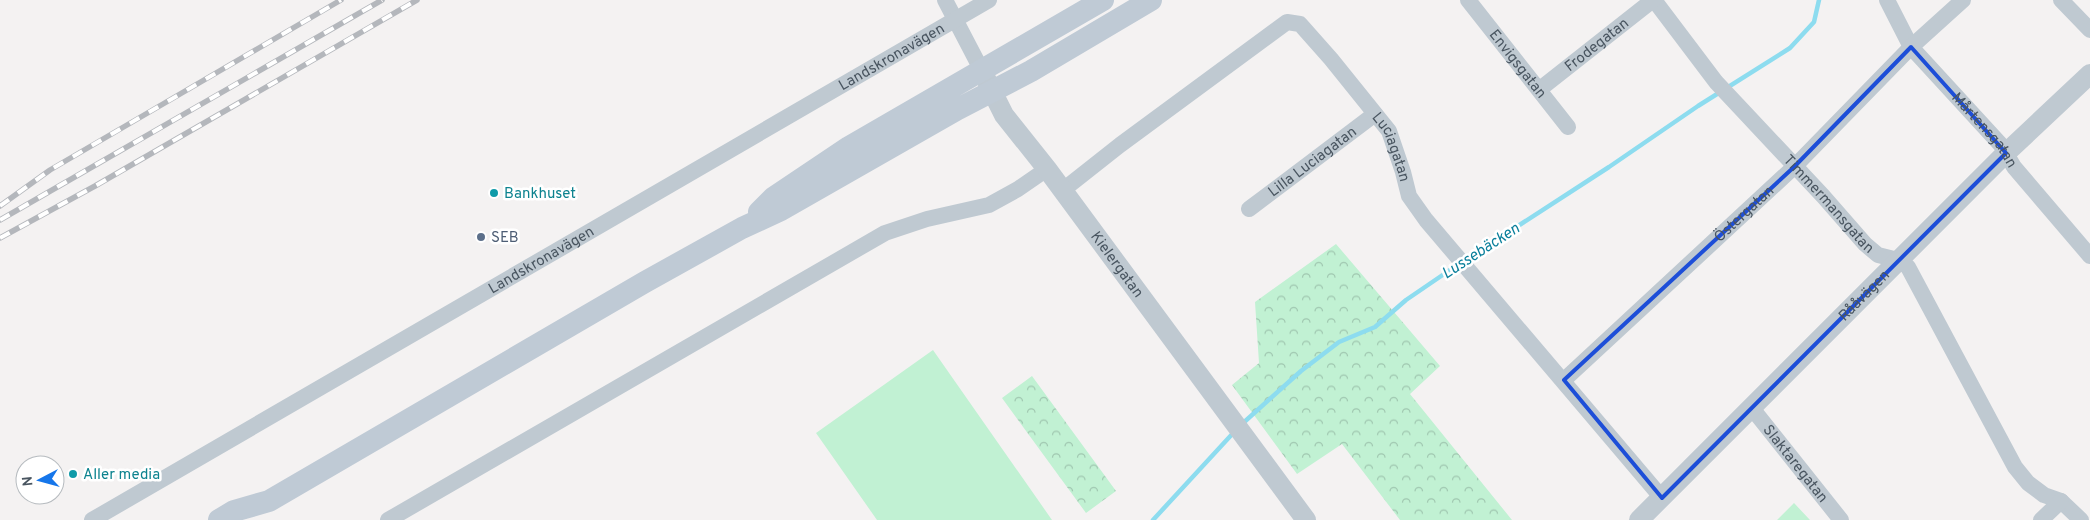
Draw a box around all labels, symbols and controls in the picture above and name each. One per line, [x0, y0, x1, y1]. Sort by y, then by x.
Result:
street label: Frodegatan [1562, 14, 1633, 77]
street label: Landskronavägen [836, 20, 948, 96]
street label: Envigsgatan [1484, 26, 1550, 103]
street label: Mårtensgatan [1947, 89, 2020, 172]
street label: Luciagatan [1367, 109, 1413, 184]
street label: Lilla Luciagatan [1265, 123, 1361, 202]
street label: Timmermansgatan [1778, 151, 1877, 259]
street label: Östergatan [1710, 182, 1779, 247]
place label: Bankhuset [504, 185, 576, 204]
marker: Bankhuset [488, 187, 500, 199]
water label: Lussebäcken [1438, 219, 1524, 284]
street label: Landskronavägen [485, 223, 598, 299]
street label: Kielergatan [1085, 228, 1147, 302]
place label: SEB [491, 229, 519, 248]
marker: SEB [475, 231, 487, 243]
street label: Rååvägen [1835, 267, 1895, 326]
street label: Slaktaregatan [1758, 421, 1832, 507]
north arrow [15, 455, 65, 505]
place label: Aller media [83, 466, 160, 485]
marker: Aller media [67, 468, 79, 480]
text: N [20, 475, 38, 487]

